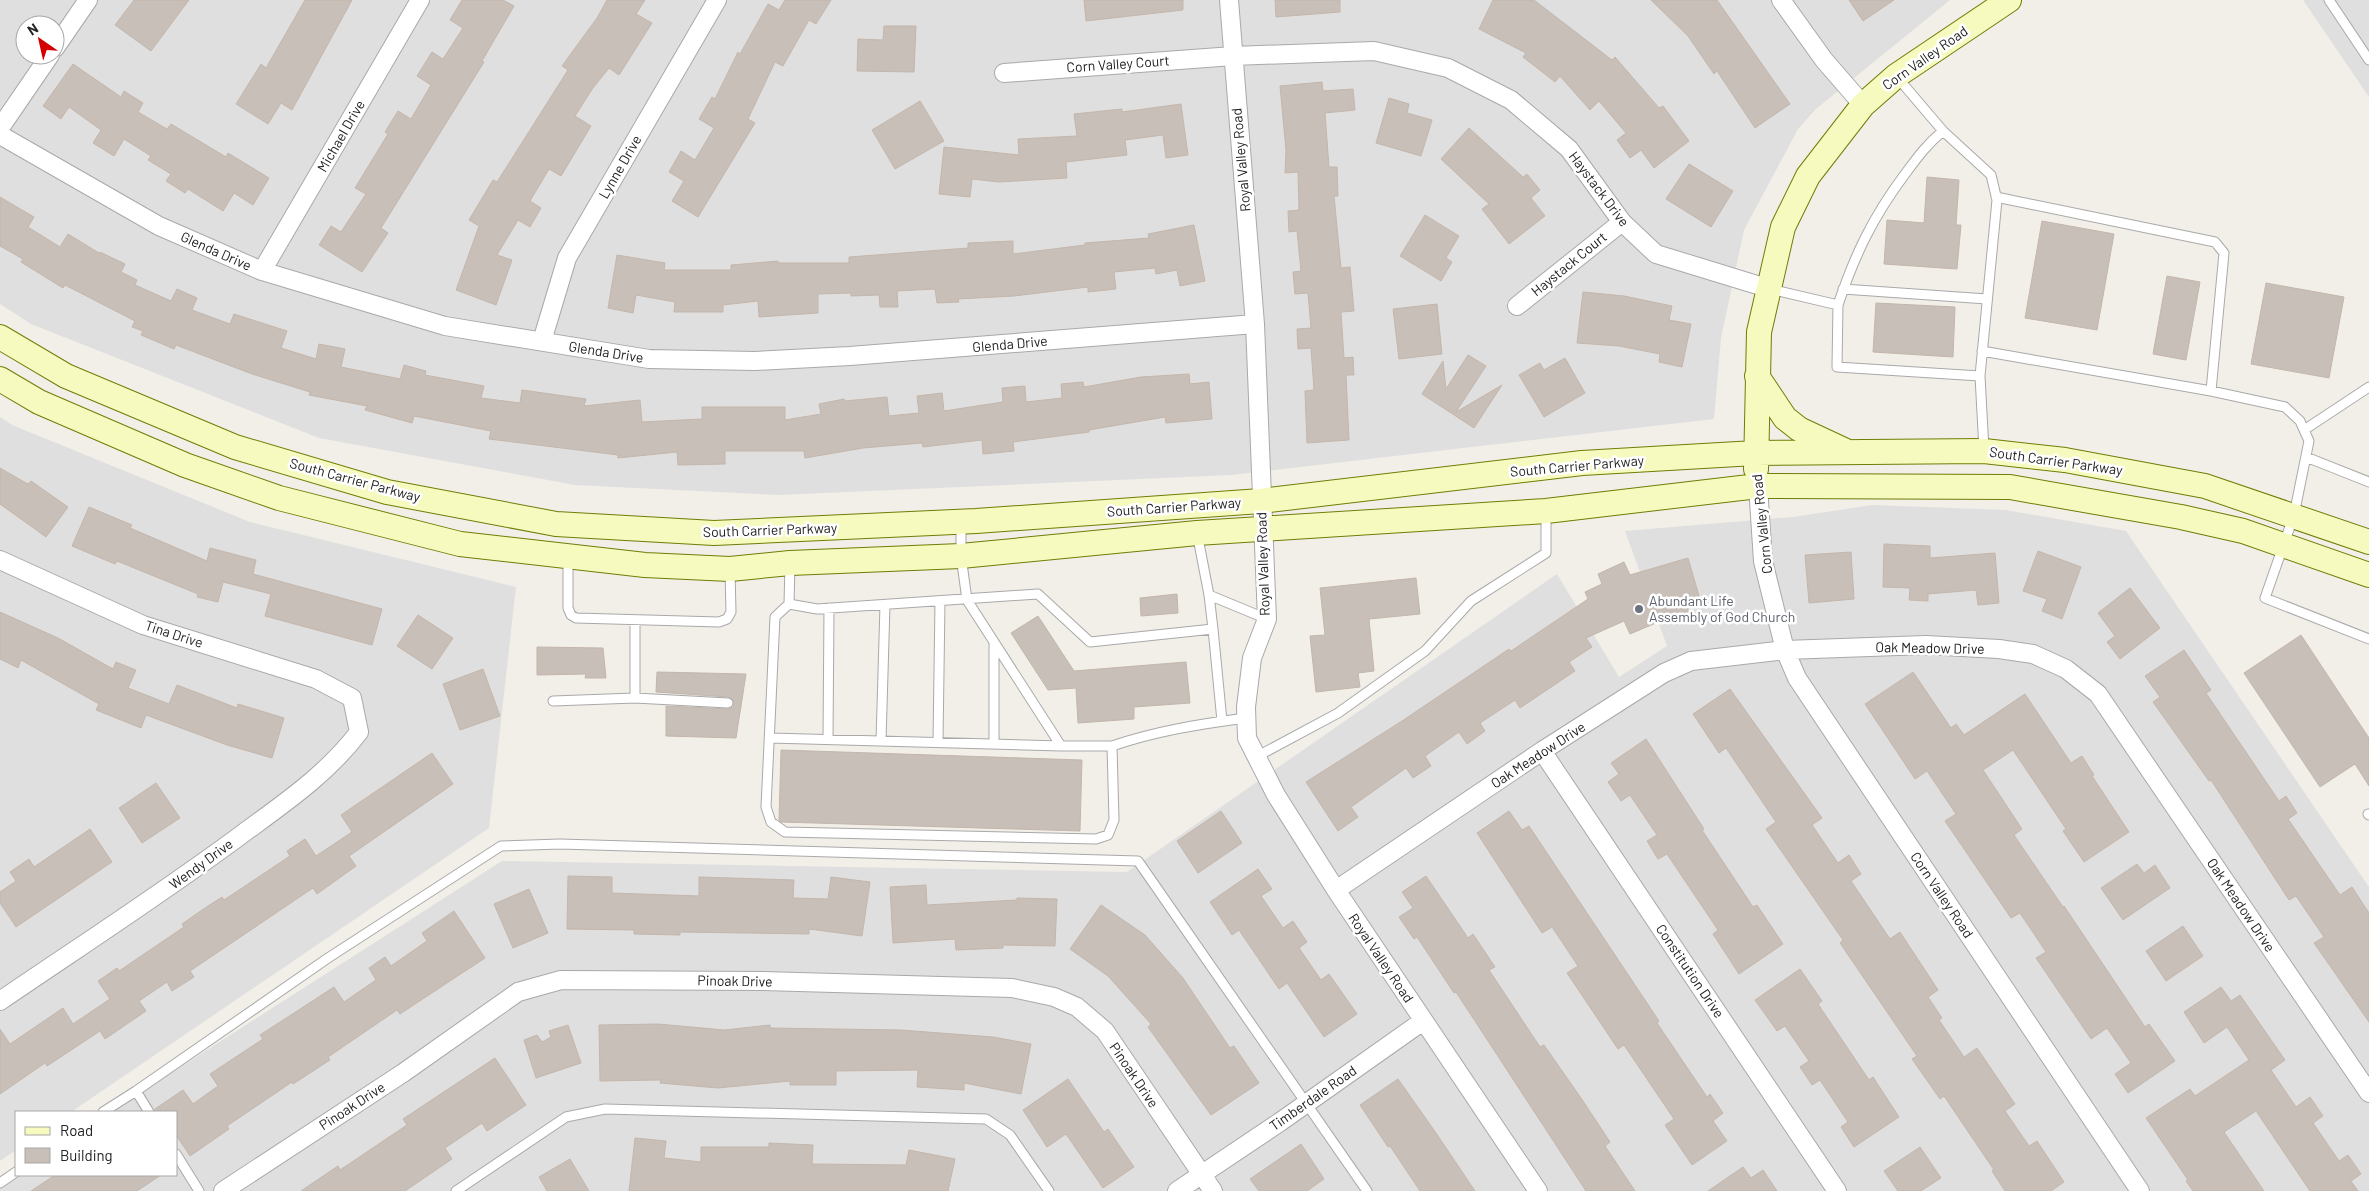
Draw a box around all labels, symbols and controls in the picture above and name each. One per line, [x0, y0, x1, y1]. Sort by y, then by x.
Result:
north arrow [15, 15, 65, 65]
text: N [24, 19, 41, 38]
street label: Corn Valley Road [1879, 22, 1971, 93]
street label: Corn Valley Court [1066, 51, 1170, 76]
street label: Michael Drive [313, 97, 368, 175]
street label: Royal Valley Road [1228, 107, 1254, 213]
street label: Lynne Drive [595, 132, 645, 202]
street label: Haystack Drive [1566, 148, 1633, 230]
street label: Glenda Drive [178, 227, 254, 274]
street label: Haystack Court [1527, 228, 1610, 299]
street label: Glenda Drive [972, 332, 1048, 355]
street label: Glenda Drive [567, 337, 645, 366]
street label: South Carrier Parkway [1988, 443, 2124, 478]
street label: South Carrier Parkway [1509, 451, 1645, 480]
street label: South Carrier Parkway [288, 454, 423, 505]
street label: Corn Valley Road [1748, 473, 1775, 575]
street label: South Carrier Parkway [1106, 493, 1242, 520]
street label: Royal Valley Road [1252, 512, 1273, 616]
street label: South Carrier Parkway [703, 519, 838, 540]
place label: Abundant Life Assembly of God Church [1649, 592, 1795, 625]
marker: Abundant Life Assembly of God Church [1633, 603, 1645, 615]
street label: Tina Drive [143, 616, 205, 651]
street label: Oak Meadow Drive [1875, 638, 1985, 657]
street label: Oak Meadow Drive [1487, 718, 1588, 791]
street label: Wendy Drive [166, 835, 236, 892]
street label: Corn Valley Road [1907, 848, 1977, 941]
street label: Oak Meadow Drive [2204, 855, 2279, 955]
street label: Royal Valley Road [1345, 910, 1418, 1006]
street label: Constitution Drive [1653, 921, 1728, 1021]
street label: Pinoak Drive [697, 971, 773, 990]
street label: Pinoak Drive [1106, 1039, 1162, 1111]
street label: Timberdale Road [1266, 1061, 1359, 1134]
street label: Pinoak Drive [316, 1078, 388, 1133]
legend [15, 1111, 178, 1176]
text: Road [60, 1121, 93, 1139]
text: Building [60, 1146, 113, 1164]

